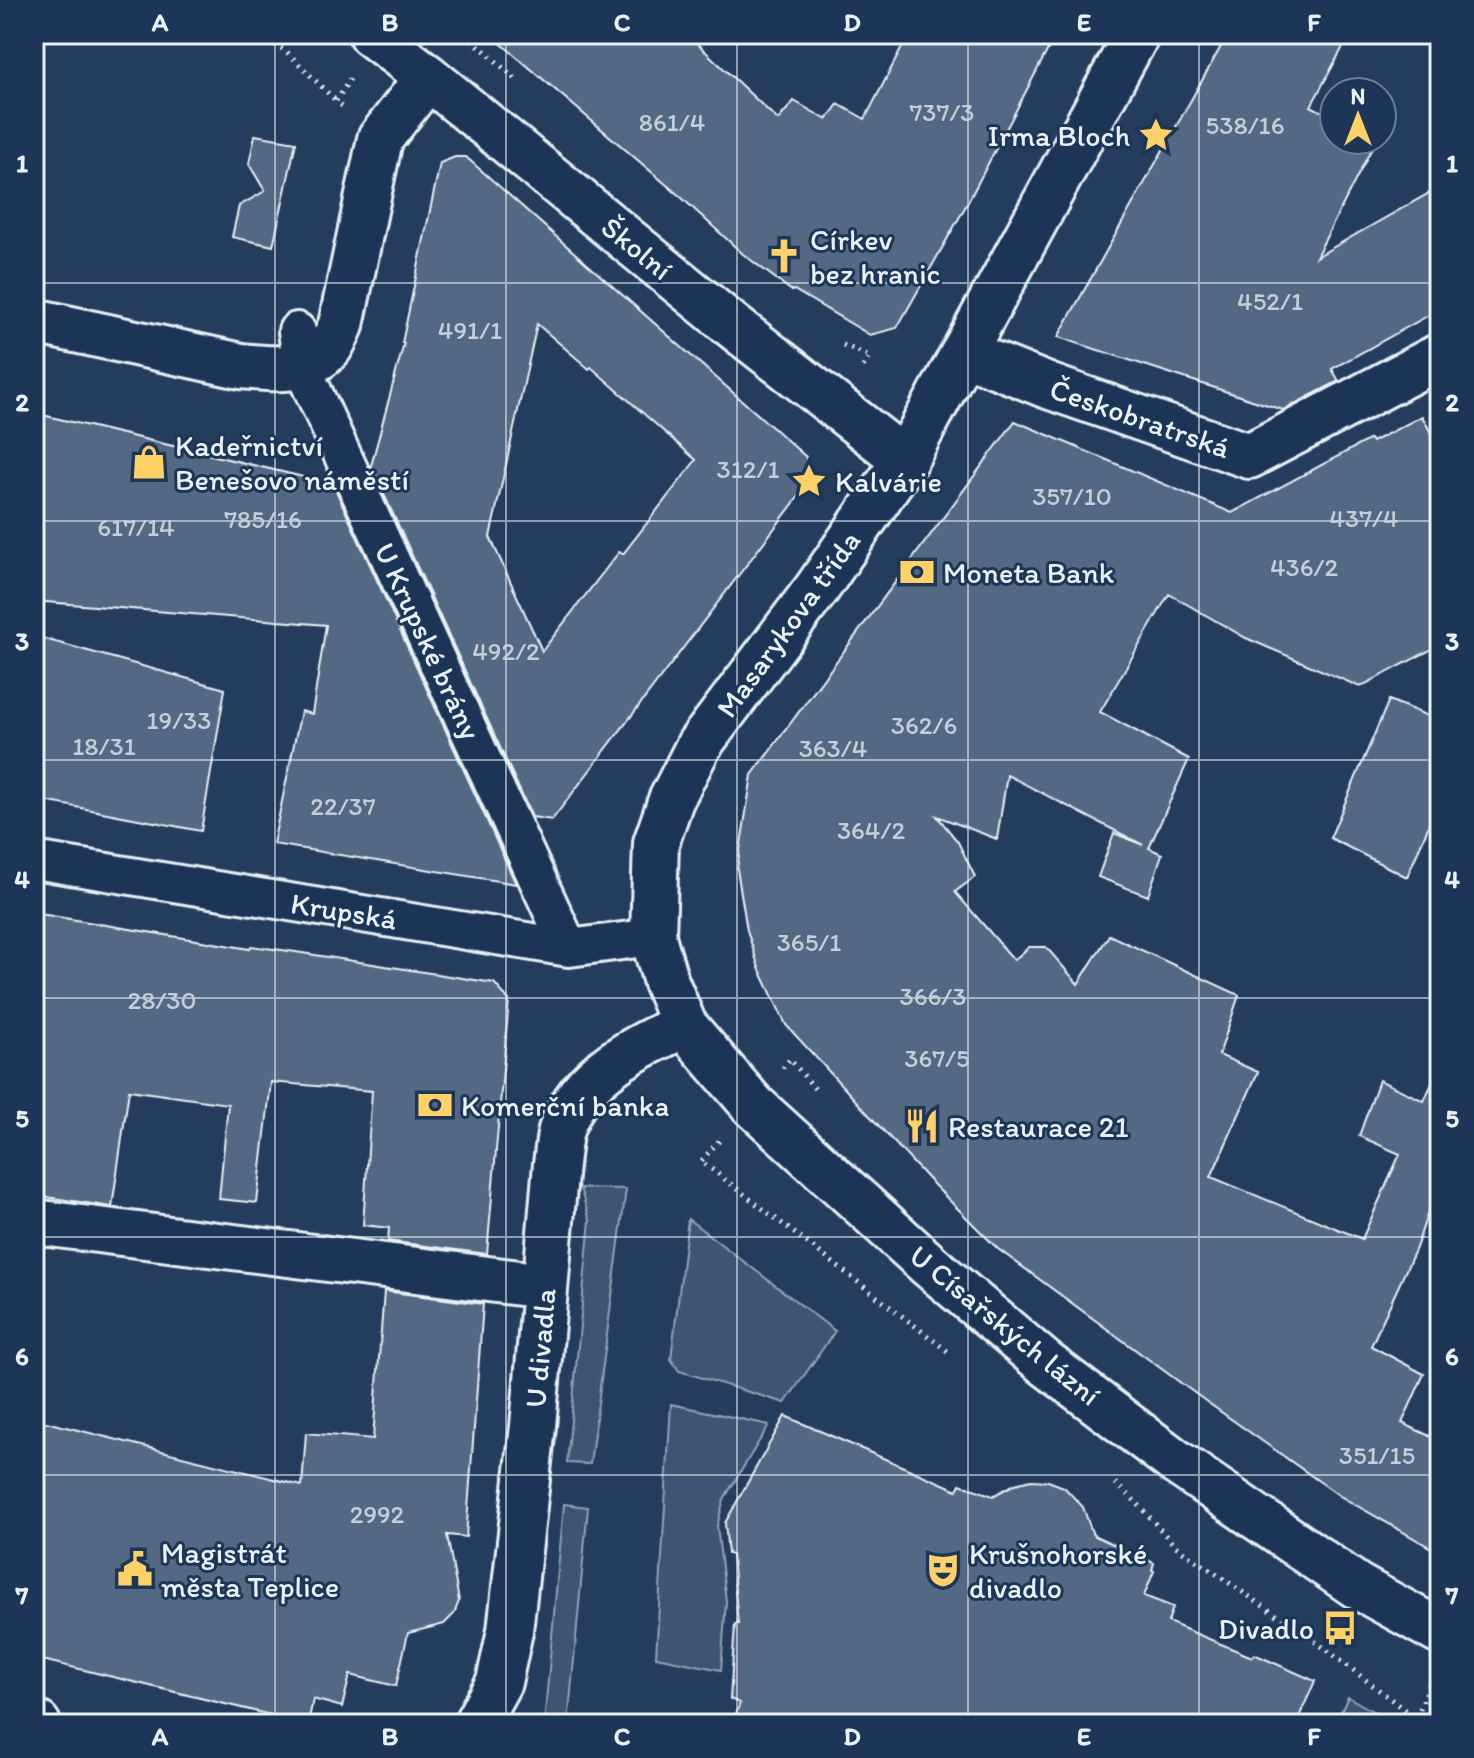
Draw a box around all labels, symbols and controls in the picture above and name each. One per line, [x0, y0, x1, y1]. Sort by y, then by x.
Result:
text: A [151, 6, 169, 38]
text: B [382, 6, 399, 38]
text: C [614, 6, 631, 38]
text: D [843, 6, 861, 38]
text: E [1077, 6, 1091, 38]
text: F [1307, 6, 1321, 38]
north arrow [1318, 76, 1398, 156]
text: N [1351, 83, 1365, 110]
house number: 737/3 [909, 96, 975, 128]
house number: 861/4 [639, 106, 706, 138]
house number: 538/16 [1206, 109, 1284, 141]
place icon: Irma Bloch [1137, 116, 1175, 154]
place label: Irma Bloch [988, 117, 1130, 154]
text: 1 [16, 147, 28, 179]
text: 1 [1446, 147, 1458, 179]
street label: Školní [594, 208, 680, 288]
place label: Církev bez hranic [810, 221, 941, 292]
church icon: Církev bez hranic [765, 237, 803, 275]
house number: 452/1 [1237, 285, 1303, 317]
house number: 491/1 [438, 314, 502, 346]
street label: Českobratrská [1045, 370, 1235, 466]
text: 2 [15, 386, 29, 418]
text: 2 [1445, 386, 1459, 418]
place label: Kadeřnictví Benešovo náměstí [175, 427, 409, 498]
shop icon: Kadeřnictví Benešovo náměstí [130, 443, 168, 481]
house number: 312/1 [717, 453, 779, 485]
place icon: Kalvárie [790, 462, 828, 500]
place label: Kalvárie [835, 463, 942, 500]
house number: 357/10 [1032, 480, 1112, 512]
house number: 437/4 [1329, 502, 1399, 534]
house number: 785/16 [224, 503, 302, 535]
house number: 617/14 [97, 511, 175, 543]
street label: Masarykova třída [708, 523, 868, 725]
street label: U Krupské brány [366, 537, 490, 745]
house number: 436/2 [1270, 551, 1338, 583]
bank icon: Moneta Bank [898, 553, 936, 591]
place label: Moneta Bank [943, 554, 1115, 591]
text: 3 [15, 625, 29, 657]
text: 3 [1445, 625, 1459, 657]
house number: 492/2 [472, 635, 540, 667]
house number: 19/33 [147, 704, 211, 736]
house number: 362/6 [891, 709, 957, 741]
house number: 18/31 [72, 730, 136, 762]
house number: 363/4 [799, 732, 868, 764]
house number: 22/37 [310, 790, 376, 822]
house number: 364/2 [837, 814, 905, 846]
text: 4 [14, 863, 30, 895]
text: 4 [1444, 863, 1460, 895]
street label: Krupská [288, 884, 400, 938]
house number: 365/1 [777, 926, 841, 958]
house number: 366/3 [900, 980, 966, 1012]
house number: 28/30 [127, 984, 197, 1016]
house number: 367/5 [904, 1042, 970, 1074]
bank icon: Komerční banka [416, 1086, 454, 1124]
place label: Komerční banka [461, 1087, 669, 1124]
text: 5 [15, 1102, 29, 1134]
text: 5 [1445, 1102, 1459, 1134]
restaurant icon: Restaurace 21 [903, 1107, 941, 1145]
place label: Restaurace 21 [948, 1108, 1129, 1145]
street label: U Císařských lázní [902, 1237, 1108, 1414]
street label: U divadla [516, 1286, 564, 1409]
text: 6 [15, 1340, 29, 1372]
text: 6 [1445, 1340, 1459, 1372]
house number: 351/15 [1339, 1439, 1415, 1471]
house number: 2992 [350, 1498, 405, 1530]
place label: Magistrát města Teplice [161, 1534, 339, 1605]
place label: Krušnohorské divadlo [969, 1535, 1147, 1606]
public building icon: Magistrát města Teplice [116, 1550, 154, 1588]
theatre icon: Krušnohorské divadlo [924, 1551, 962, 1589]
text: 7 [15, 1579, 29, 1611]
text: 7 [1445, 1579, 1459, 1611]
bus stop icon: Divadlo [1321, 1609, 1359, 1647]
place label: Divadlo [1218, 1610, 1314, 1647]
text: A [151, 1720, 169, 1752]
text: B [382, 1720, 399, 1752]
text: C [614, 1720, 631, 1752]
text: D [843, 1720, 861, 1752]
text: E [1077, 1720, 1091, 1752]
text: F [1307, 1720, 1321, 1752]

